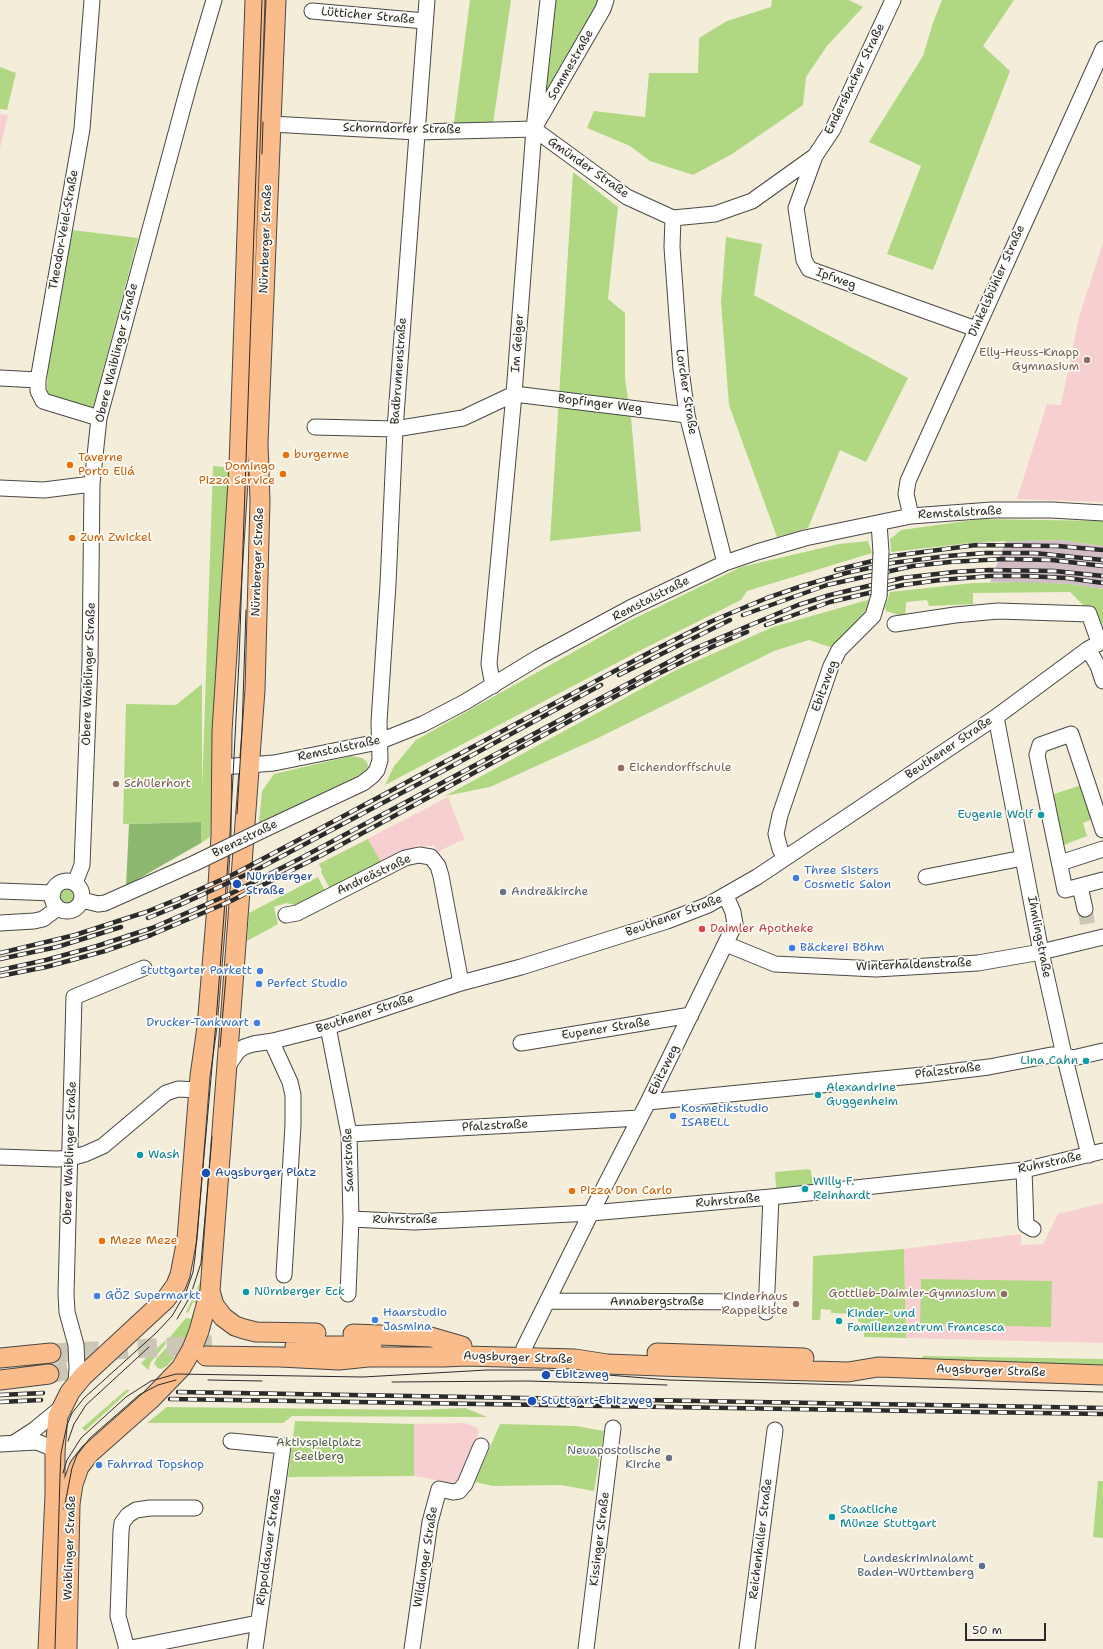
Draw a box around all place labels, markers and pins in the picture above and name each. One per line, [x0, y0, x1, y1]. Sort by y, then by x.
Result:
place label: Elly-Heuss-Knapp Gymnasium [979, 346, 1079, 374]
marker: Elly-Heuss-Knapp Gymnasium [1082, 355, 1092, 365]
place label: burgerme [294, 448, 349, 462]
marker: burgerme [281, 450, 291, 460]
place label: Taverne Porto Eliá [78, 451, 135, 479]
marker: Taverne Porto Eliá [65, 460, 75, 470]
place label: Domingo Pizza Service [199, 460, 275, 488]
marker: Domingo Pizza Service [278, 469, 288, 479]
place label: Zum Zwickel [80, 531, 151, 545]
marker: Zum Zwickel [67, 533, 77, 543]
place label: Eichendorffschule [629, 761, 731, 775]
marker: Eichendorffschule [616, 763, 626, 773]
place label: Schülerhort [124, 777, 191, 791]
marker: Schülerhort [111, 779, 121, 789]
place label: Eugenie Wolf [958, 808, 1033, 822]
marker: Eugenie Wolf [1036, 810, 1046, 820]
place label: Three Sisters Cosmetic Salon [804, 864, 891, 892]
place label: Nürnberger Straße [246, 870, 313, 898]
marker: Three Sisters Cosmetic Salon [791, 873, 801, 883]
marker: Nürnberger Straße [231, 878, 243, 890]
place label: Andreäkirche [511, 885, 588, 899]
marker: Andreäkirche [498, 887, 508, 897]
place label: Daimler Apotheke [710, 922, 814, 936]
marker: Daimler Apotheke [697, 924, 707, 934]
place label: Bäckerei Böhm [800, 941, 884, 955]
marker: Bäckerei Böhm [787, 943, 797, 953]
place label: Stuttgarter Parkett [140, 964, 252, 978]
marker: Stuttgarter Parkett [255, 966, 265, 976]
place label: Perfect Studio [267, 977, 347, 991]
marker: Perfect Studio [254, 979, 264, 989]
place label: Drucker-Tankwart [146, 1016, 249, 1030]
marker: Drucker-Tankwart [252, 1018, 262, 1028]
place label: Lina Cahn [1020, 1054, 1078, 1068]
marker: Lina Cahn [1081, 1056, 1091, 1066]
place label: Alexandrine Guggenheim [826, 1081, 898, 1109]
marker: Alexandrine Guggenheim [813, 1090, 823, 1100]
place label: Kosmetikstudio ISABELL [681, 1102, 769, 1130]
marker: Kosmetikstudio ISABELL [668, 1111, 678, 1121]
place label: Wash [148, 1148, 180, 1162]
marker: Wash [135, 1150, 145, 1160]
place label: Augsburger Platz [215, 1166, 317, 1180]
marker: Augsburger Platz [200, 1167, 212, 1179]
place label: Willy F. Reinhardt [813, 1175, 871, 1203]
place label: Pizza Don Carlo [580, 1184, 672, 1198]
marker: Willy F. Reinhardt [800, 1184, 810, 1194]
marker: Pizza Don Carlo [567, 1186, 577, 1196]
place label: Meze Meze [110, 1234, 177, 1248]
marker: Meze Meze [97, 1236, 107, 1246]
place label: Nürnberger Eck [254, 1285, 345, 1299]
marker: Nürnberger Eck [241, 1287, 251, 1297]
place label: Gottlieb-Daimler-Gymnasium [829, 1287, 996, 1301]
place label: GÖZ Supermarkt [105, 1289, 200, 1303]
marker: Gottlieb-Daimler-Gymnasium [999, 1289, 1009, 1299]
place label: Kinderhaus Rappelkiste [721, 1290, 788, 1318]
marker: GÖZ Supermarkt [92, 1291, 102, 1301]
marker: Kinderhaus Rappelkiste [791, 1299, 801, 1309]
place label: Haarstudio Jasmina [383, 1306, 447, 1334]
place label: Kinder- und Familienzentrum Francesca [847, 1307, 1005, 1335]
marker: Haarstudio Jasmina [370, 1315, 380, 1325]
marker: Kinder- und Familienzentrum Francesca [834, 1316, 844, 1326]
place label: Ebitzweg [555, 1368, 609, 1382]
marker: Ebitzweg [540, 1369, 552, 1381]
place label: Stuttgart-Ebitzweg [541, 1394, 652, 1408]
marker: Stuttgart-Ebitzweg [526, 1395, 538, 1407]
place label: Neuapostolische Kirche [567, 1444, 661, 1472]
marker: Neuapostolische Kirche [664, 1453, 674, 1463]
place label: Fahrrad Topshop [107, 1458, 204, 1472]
marker: Fahrrad Topshop [94, 1460, 104, 1470]
place label: Staatliche Münze Stuttgart [840, 1503, 937, 1531]
marker: Staatliche Münze Stuttgart [827, 1512, 837, 1522]
place label: Landeskriminalamt Baden-Württemberg [857, 1552, 974, 1580]
marker: Landeskriminalamt Baden-Württemberg [977, 1561, 987, 1571]

